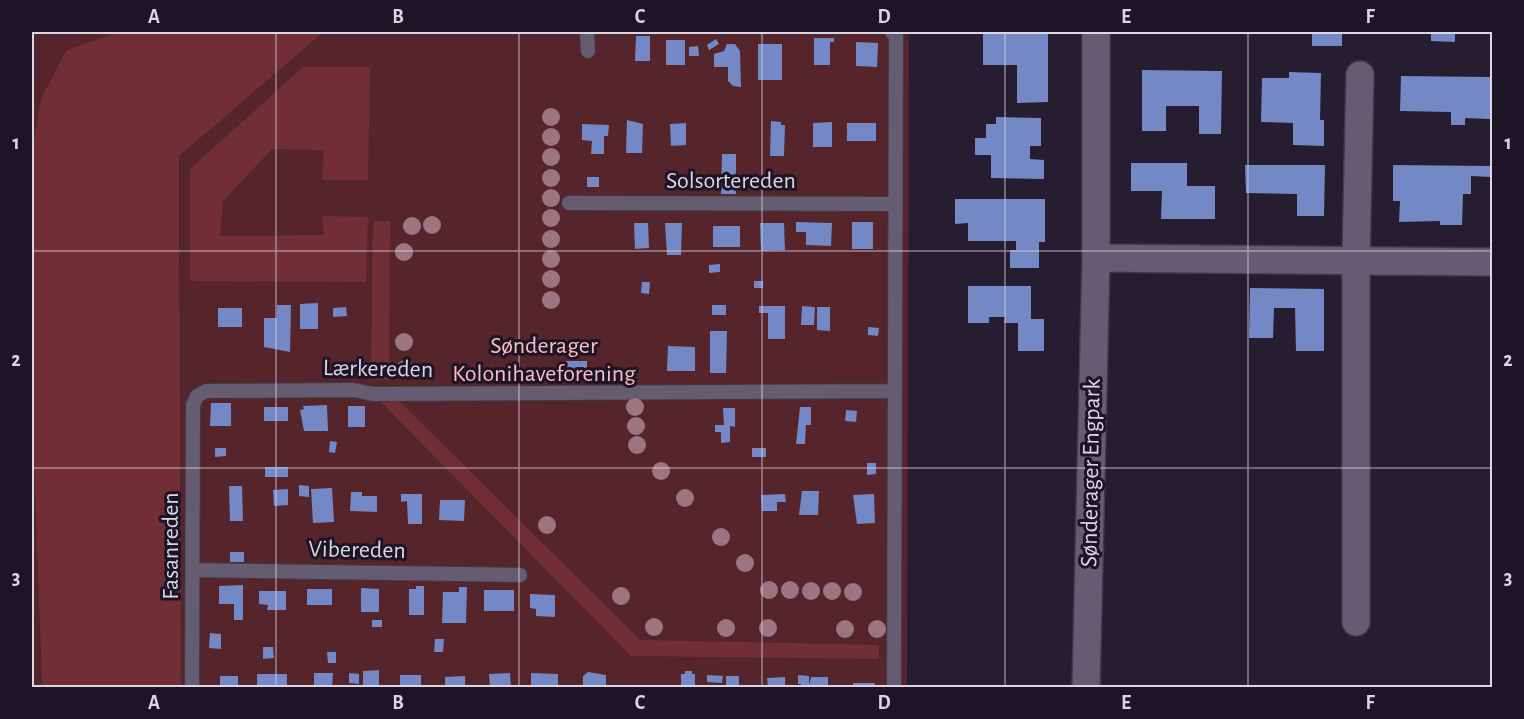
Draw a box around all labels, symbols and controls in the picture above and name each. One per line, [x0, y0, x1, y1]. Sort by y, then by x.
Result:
text: A [148, 7, 160, 27]
text: B [392, 7, 404, 27]
text: C [635, 7, 646, 27]
text: D [877, 7, 891, 27]
text: E [1121, 7, 1131, 27]
text: F [1365, 7, 1375, 27]
text: 1 [12, 133, 20, 153]
text: 1 [1504, 133, 1512, 153]
street label: Solsortereden [666, 169, 796, 193]
park label: Sønderager Kolonihaveforening [452, 334, 636, 386]
text: 2 [11, 350, 21, 370]
text: 2 [1503, 350, 1513, 370]
street label: Lærkereden [323, 356, 433, 382]
street label: Sønderager Engpark [1077, 378, 1105, 567]
street label: Fasanreden [159, 492, 183, 600]
street label: Vibereden [308, 537, 406, 563]
text: 3 [12, 568, 20, 588]
text: 3 [1504, 568, 1512, 588]
text: A [148, 693, 160, 713]
text: B [392, 693, 404, 713]
text: C [635, 693, 646, 713]
text: D [877, 693, 891, 713]
text: E [1121, 693, 1131, 713]
text: F [1365, 693, 1375, 713]

